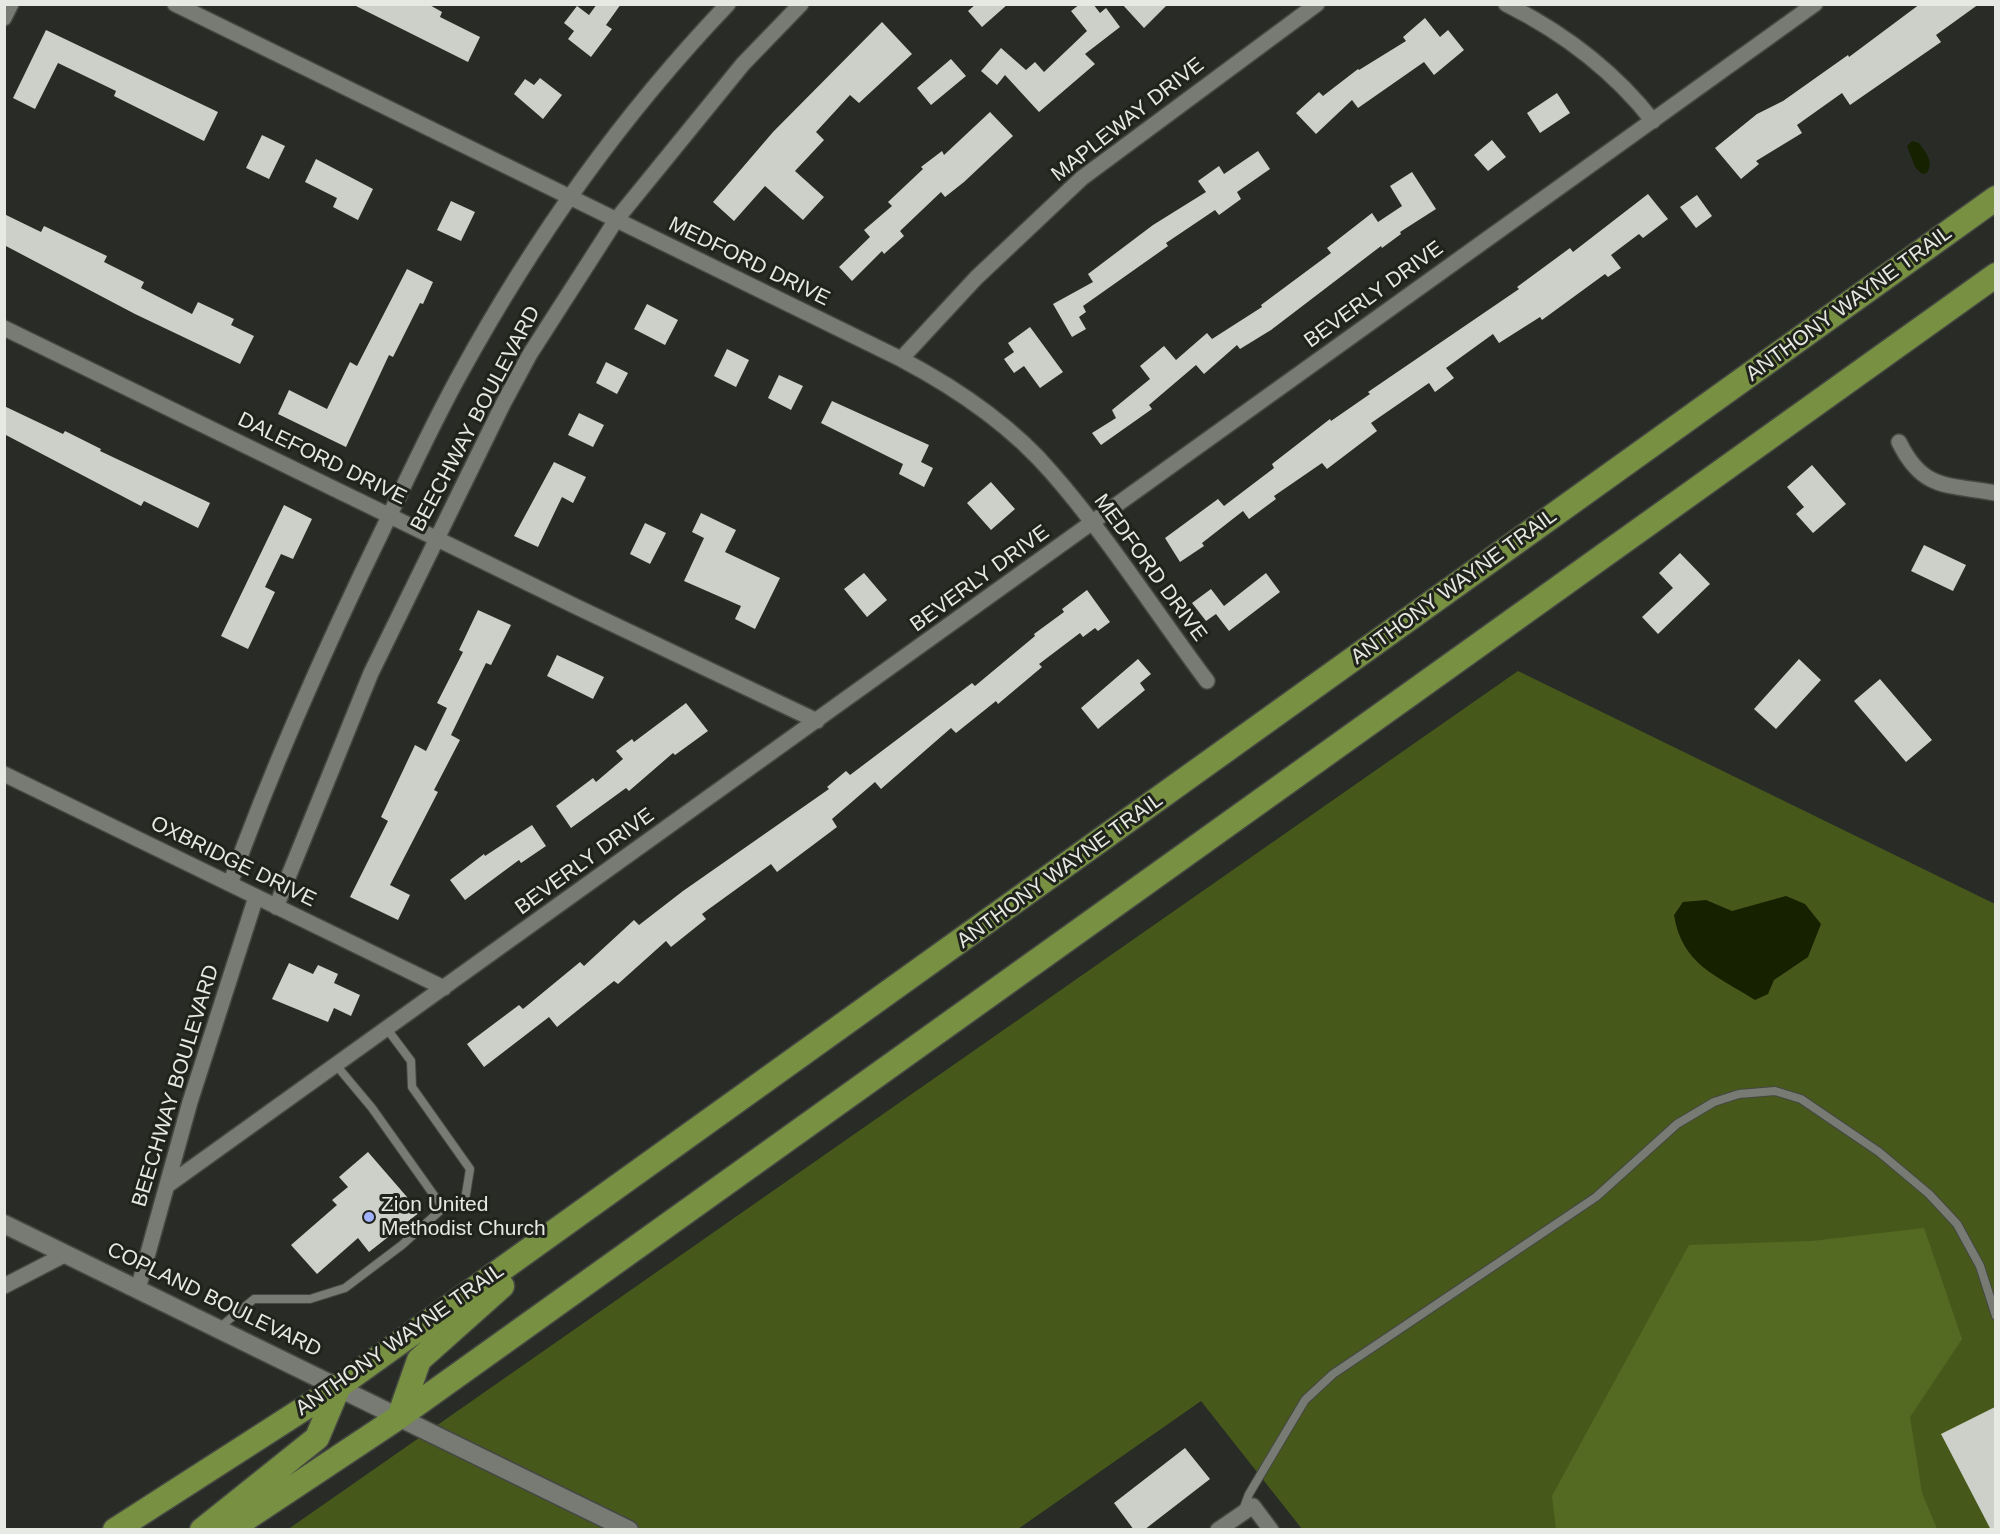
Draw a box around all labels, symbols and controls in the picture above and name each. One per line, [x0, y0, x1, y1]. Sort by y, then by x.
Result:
street label: MAPLEWAY DRIVE [1047, 53, 1209, 187]
street label: MEDFORD DRIVE [664, 212, 834, 312]
street label: ANTHONY WAYNE TRAIL [1741, 221, 1957, 387]
street label: BEVERLY DRIVE [1300, 236, 1448, 354]
street label: BEECHWAY BOULEVARD [406, 302, 546, 536]
street label: DALEFORD DRIVE [234, 407, 410, 511]
street label: MEDFORD DRIVE [1088, 489, 1212, 647]
street label: ANTHONY WAYNE TRAIL [1346, 504, 1562, 670]
street label: BEVERLY DRIVE [906, 520, 1054, 638]
street label: ANTHONY WAYNE TRAIL [952, 788, 1168, 954]
street label: BEVERLY DRIVE [511, 803, 659, 921]
street label: OXBRIDGE DRIVE [146, 811, 320, 913]
street label: BEECHWAY BOULEVARD [127, 962, 225, 1210]
place label: Zion United Methodist Church [381, 1192, 546, 1242]
marker: Zion United Methodist Church [362, 1210, 376, 1224]
street label: COPLAND BOULEVARD [103, 1237, 325, 1363]
street label: ANTHONY WAYNE TRAIL [291, 1258, 509, 1422]

